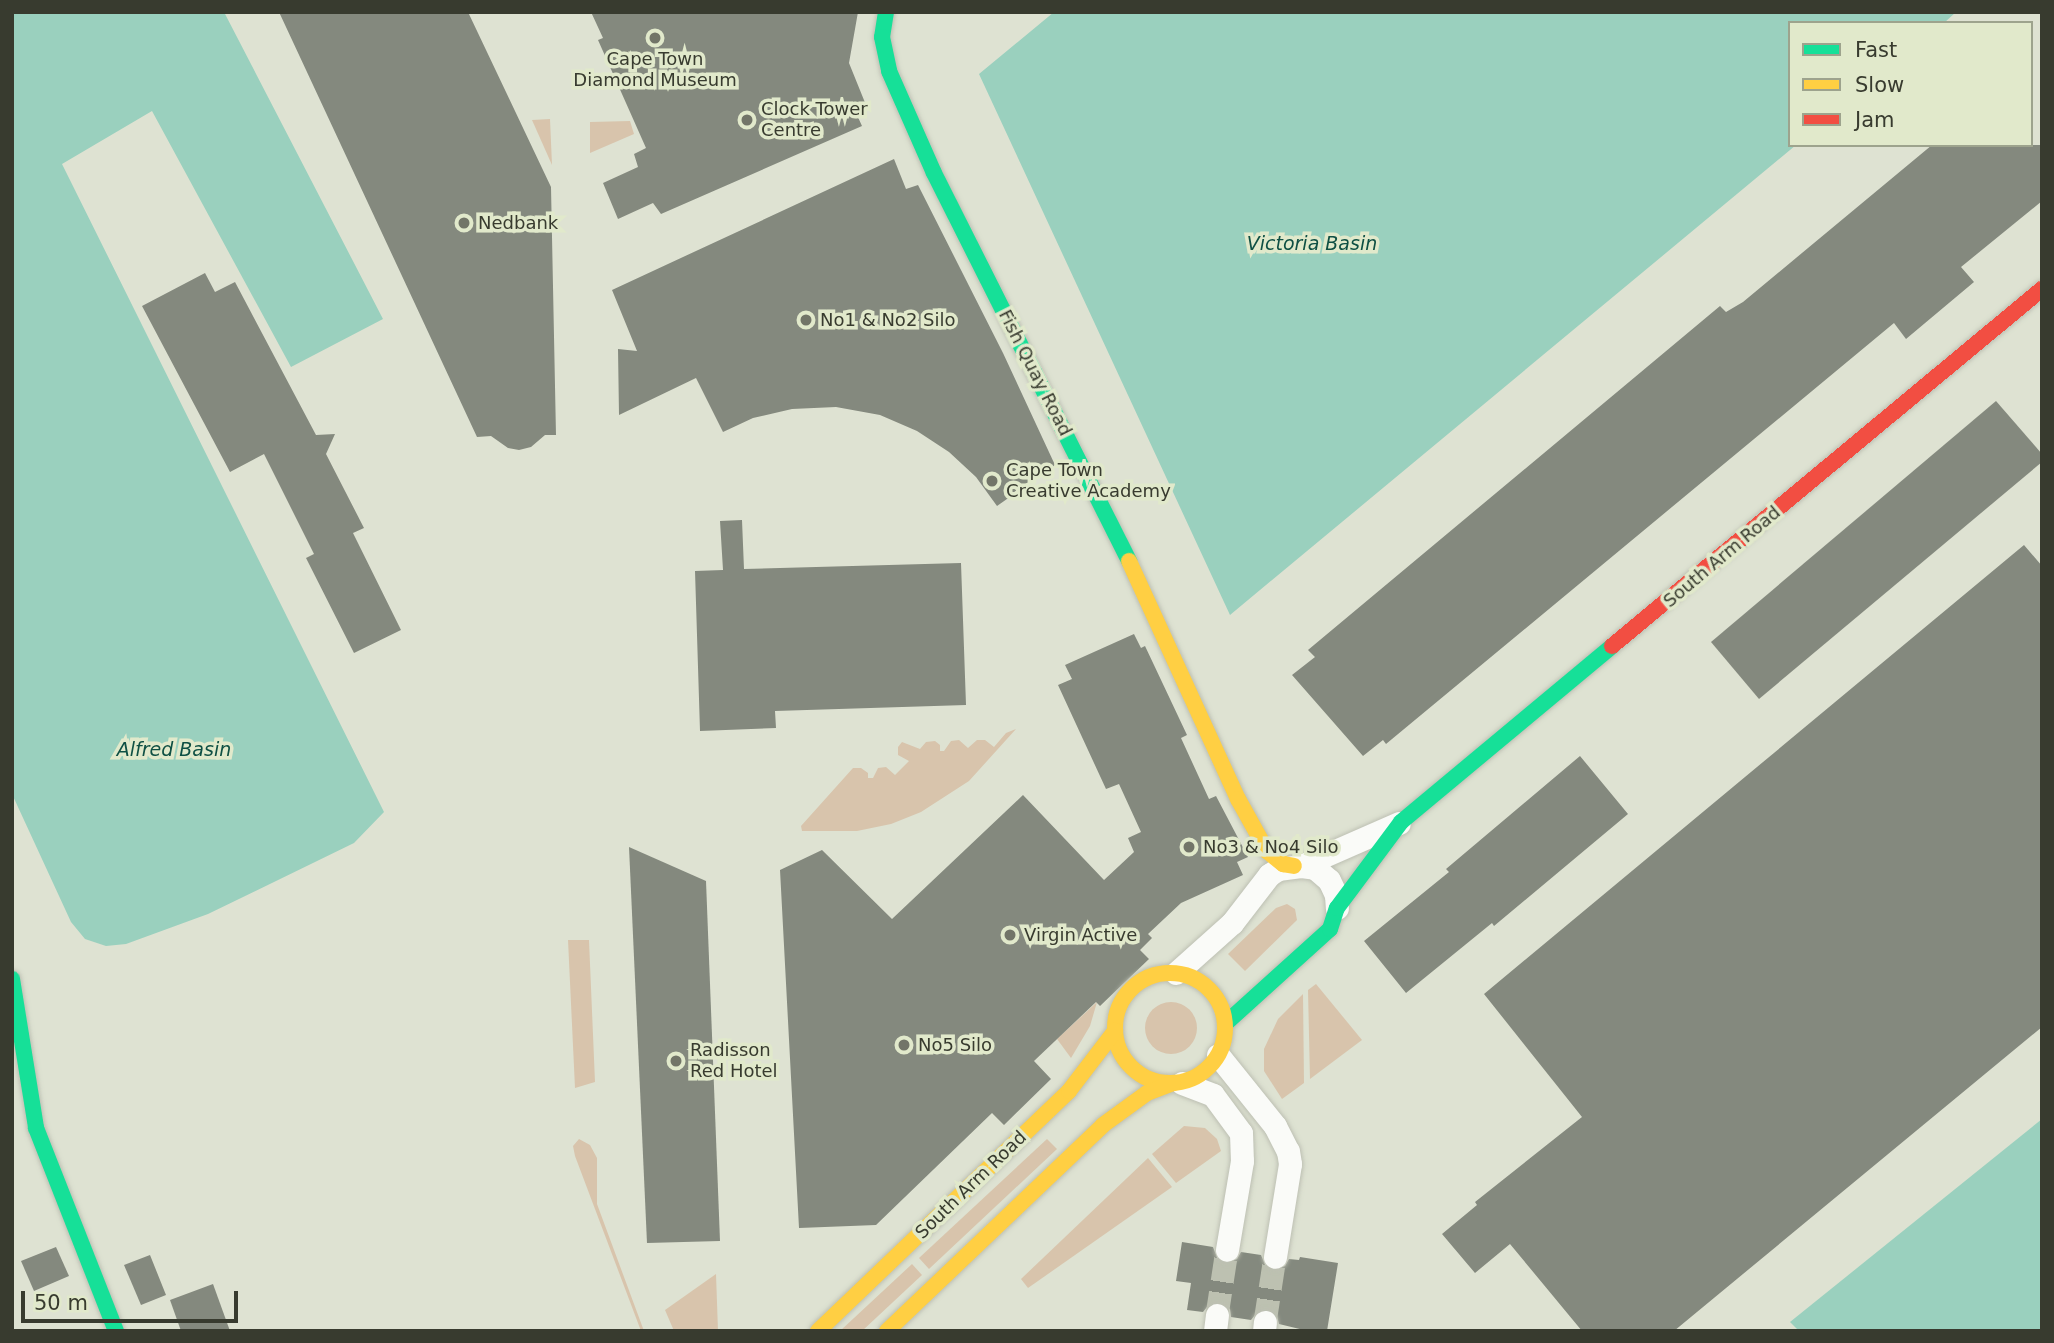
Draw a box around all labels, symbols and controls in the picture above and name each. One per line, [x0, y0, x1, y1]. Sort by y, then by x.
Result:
legend [1788, 21, 2033, 147]
marker: Cape Town Diamond Museum [647, 30, 663, 46]
text: Fast [1855, 38, 1897, 62]
place label: Cape Town Diamond Museum [573, 49, 737, 92]
text: Slow [1855, 73, 1904, 97]
place label: Clock Tower Centre [761, 99, 868, 142]
text: Jam [1855, 108, 1895, 132]
marker: Clock Tower Centre [739, 112, 755, 128]
place label: Nedbank [478, 212, 558, 234]
marker: Nedbank [456, 215, 472, 231]
water label: Victoria Basin [1247, 233, 1377, 255]
street label: Fish Quay Road [994, 306, 1076, 440]
place label: No1 & No2 Silo [820, 309, 956, 331]
marker: No1 & No2 Silo [798, 312, 814, 328]
place label: Cape Town Creative Academy [1006, 460, 1171, 503]
marker: Cape Town Creative Academy [984, 473, 1000, 489]
street label: South Arm Road [1659, 502, 1785, 612]
water label: Alfred Basin [117, 739, 231, 761]
place label: No3 & No4 Silo [1203, 836, 1339, 858]
marker: No3 & No4 Silo [1181, 839, 1197, 855]
place label: Virgin Active [1024, 924, 1137, 946]
marker: Virgin Active [1002, 927, 1018, 943]
place label: No5 Silo [918, 1034, 992, 1056]
marker: No5 Silo [896, 1037, 912, 1053]
place label: Radisson Red Hotel [690, 1040, 778, 1082]
marker: Radisson Red Hotel [668, 1053, 684, 1069]
street label: South Arm Road [911, 1127, 1031, 1243]
scale bar [24, 1276, 242, 1320]
text: 50 m [34, 1291, 88, 1315]

